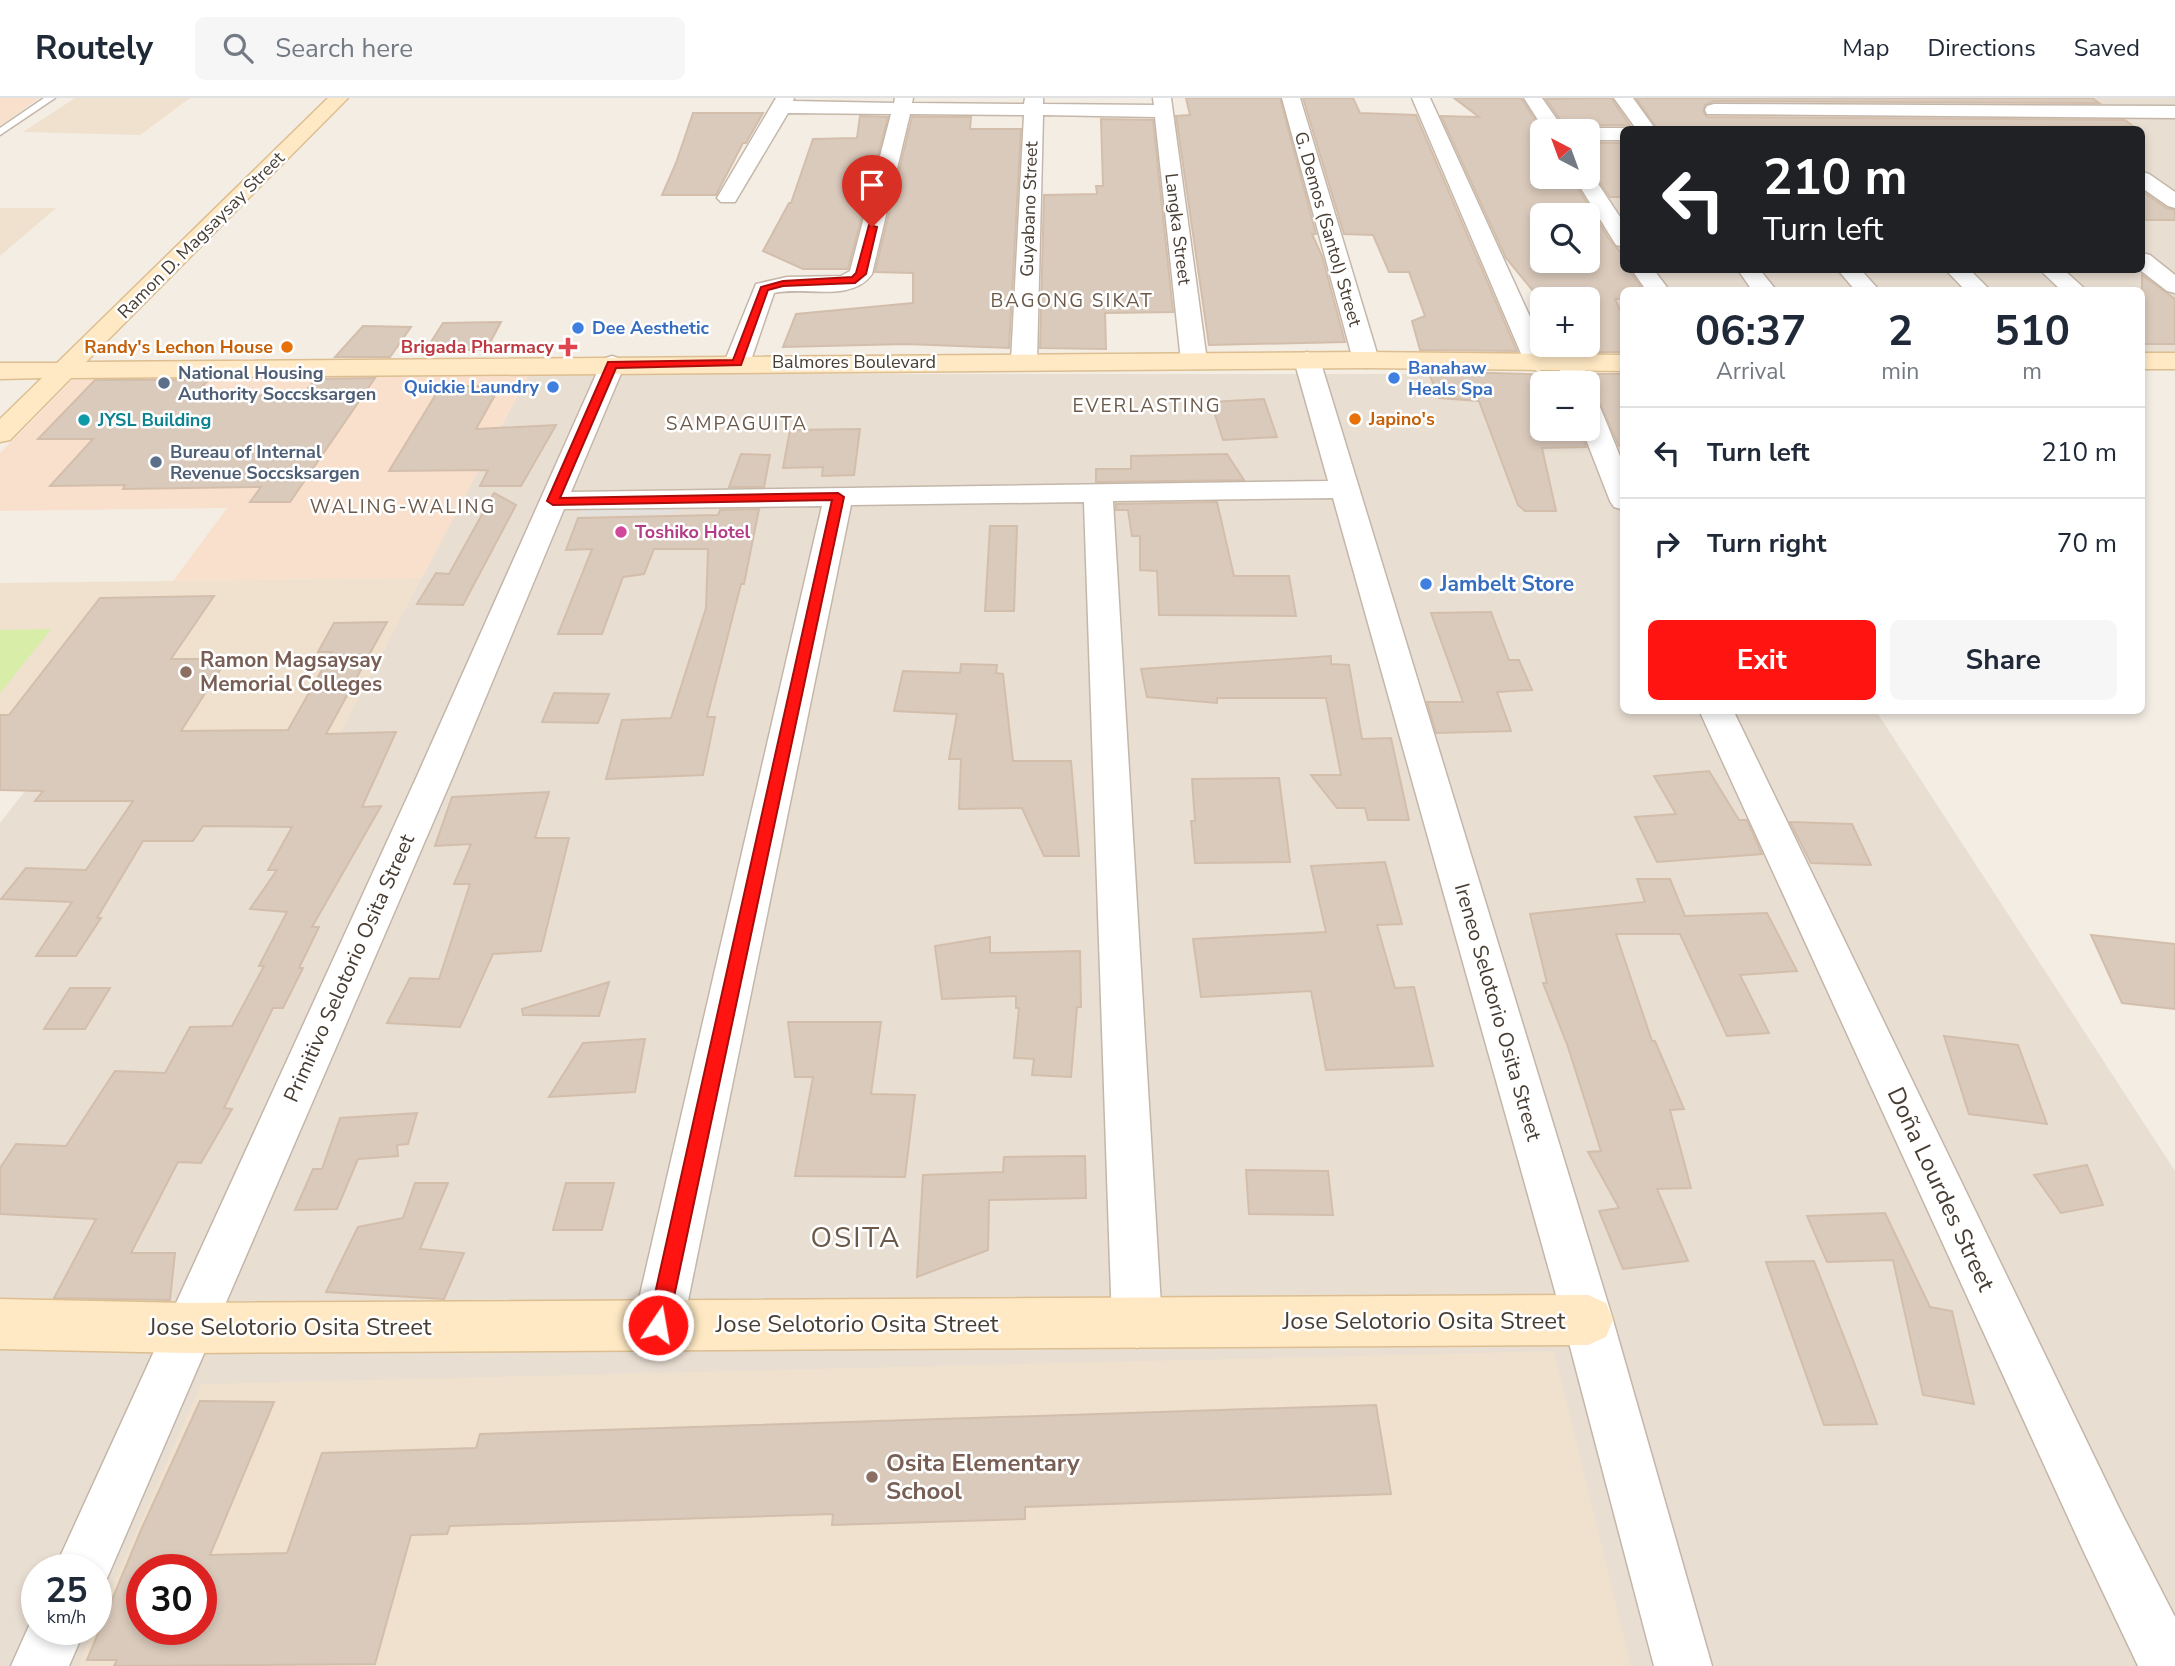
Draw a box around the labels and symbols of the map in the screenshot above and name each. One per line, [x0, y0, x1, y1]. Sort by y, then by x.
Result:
north arrow [1530, 119, 1600, 189]
street label: G. Demos (Santol) Street [1289, 129, 1367, 330]
street label: Guyabano Street [1015, 140, 1043, 277]
street label: Ramon D. Magsaysay Street [112, 146, 290, 324]
pin [842, 155, 902, 227]
street label: Langka Street [1159, 172, 1197, 287]
district label: BAGONG SIKAT [990, 288, 1154, 314]
place label: Dee Aesthetic [592, 316, 710, 340]
marker: Dee Aesthetic [570, 320, 586, 336]
place label: Randy's Lechon House [84, 335, 273, 359]
place label: Brigada Pharmacy [401, 335, 555, 359]
marker: Randy's Lechon House [279, 339, 295, 355]
marker: Brigada Pharmacy [560, 339, 576, 355]
street label: Balmores Boulevard [772, 350, 936, 374]
place label: Banahaw Heals Spa [1408, 356, 1493, 401]
place label: National Housing Authority Soccsksargen [178, 361, 376, 406]
marker: Banahaw Heals Spa [1386, 370, 1402, 386]
marker: National Housing Authority Soccsksargen [156, 375, 172, 391]
place label: Quickie Laundry [404, 375, 540, 399]
marker: Quickie Laundry [545, 379, 561, 395]
district label: EVERLASTING [1072, 393, 1222, 419]
place label: Japino's [1368, 407, 1435, 431]
place label: JYSL Building [97, 408, 211, 432]
district label: SAMPAGUITA [666, 411, 808, 437]
marker: Japino's [1347, 411, 1363, 427]
marker: JYSL Building [76, 412, 92, 428]
place label: Bureau of Internal Revenue Soccsksargen [170, 440, 360, 485]
marker: Bureau of Internal Revenue Soccsksargen [148, 454, 164, 470]
district label: WALING-WALING [310, 494, 496, 520]
place label: Toshiko Hotel [635, 520, 751, 544]
marker: Toshiko Hotel [613, 524, 629, 540]
place label: Jambelt Store [1439, 570, 1574, 598]
marker: Jambelt Store [1418, 576, 1434, 592]
place label: Ramon Magsaysay Memorial Colleges [200, 646, 383, 698]
marker: Ramon Magsaysay Memorial Colleges [178, 664, 194, 680]
street label: Primitivo Selotorio Osita Street [277, 829, 421, 1106]
street label: Ireneo Selotorio Osita Street [1448, 880, 1548, 1145]
street label: Doña Lourdes Street [1880, 1082, 2003, 1297]
district label: OSITA [811, 1219, 902, 1257]
position arrow [621, 1288, 695, 1362]
street label: Jose Selotorio Osita Street [1282, 1305, 1566, 1337]
street label: Jose Selotorio Osita Street [715, 1308, 999, 1340]
street label: Jose Selotorio Osita Street [148, 1311, 432, 1343]
place label: Osita Elementary School [886, 1447, 1080, 1507]
marker: Osita Elementary School [864, 1469, 880, 1485]
speed limit sign: 30 [126, 1554, 217, 1645]

